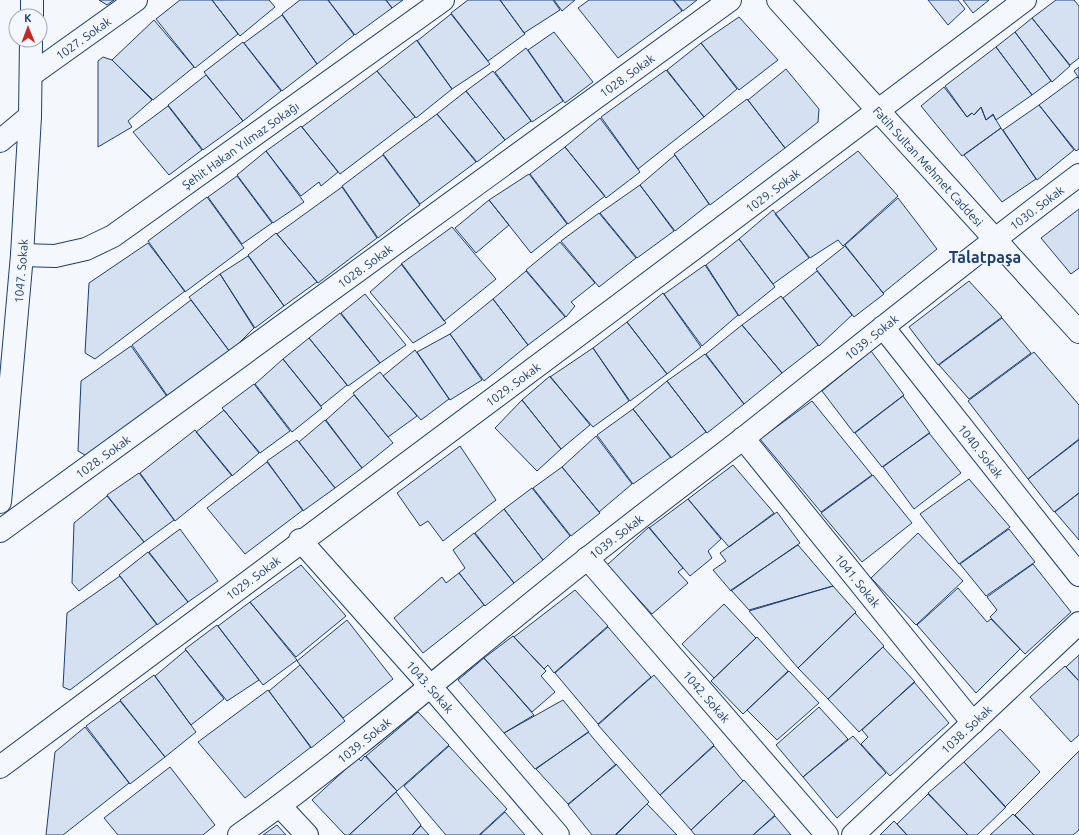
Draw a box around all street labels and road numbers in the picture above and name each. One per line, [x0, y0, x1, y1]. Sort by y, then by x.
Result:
street label: 1027. Sokak [53, 14, 113, 62]
street label: 1028. Sokak [597, 51, 657, 99]
street label: Şehit Hakan Yılmaz Sokağı [179, 99, 301, 191]
street label: Fatih Sultan Mehmet Caddesi [871, 103, 986, 228]
street label: 1029. Sokak [743, 166, 802, 215]
street label: 1030. Sokak [1007, 183, 1066, 232]
street label: 1047. Sokak [11, 238, 29, 304]
street label: 1028. Sokak [335, 241, 395, 290]
street label: 1039. Sokak [842, 312, 900, 362]
street label: 1029. Sokak [483, 360, 542, 408]
street label: 1040. Sokak [956, 422, 1006, 480]
street label: 1028. Sokak [73, 432, 133, 481]
street label: 1039. Sokak [586, 511, 645, 561]
street label: 1041. Sokak [833, 551, 883, 610]
street label: 1029. Sokak [223, 553, 283, 602]
street label: 1043. Sokak [404, 658, 456, 715]
street label: 1042. Sokak [681, 668, 733, 725]
street label: 1038. Sokak [938, 702, 994, 756]
street label: 1039. Sokak [335, 715, 393, 765]

